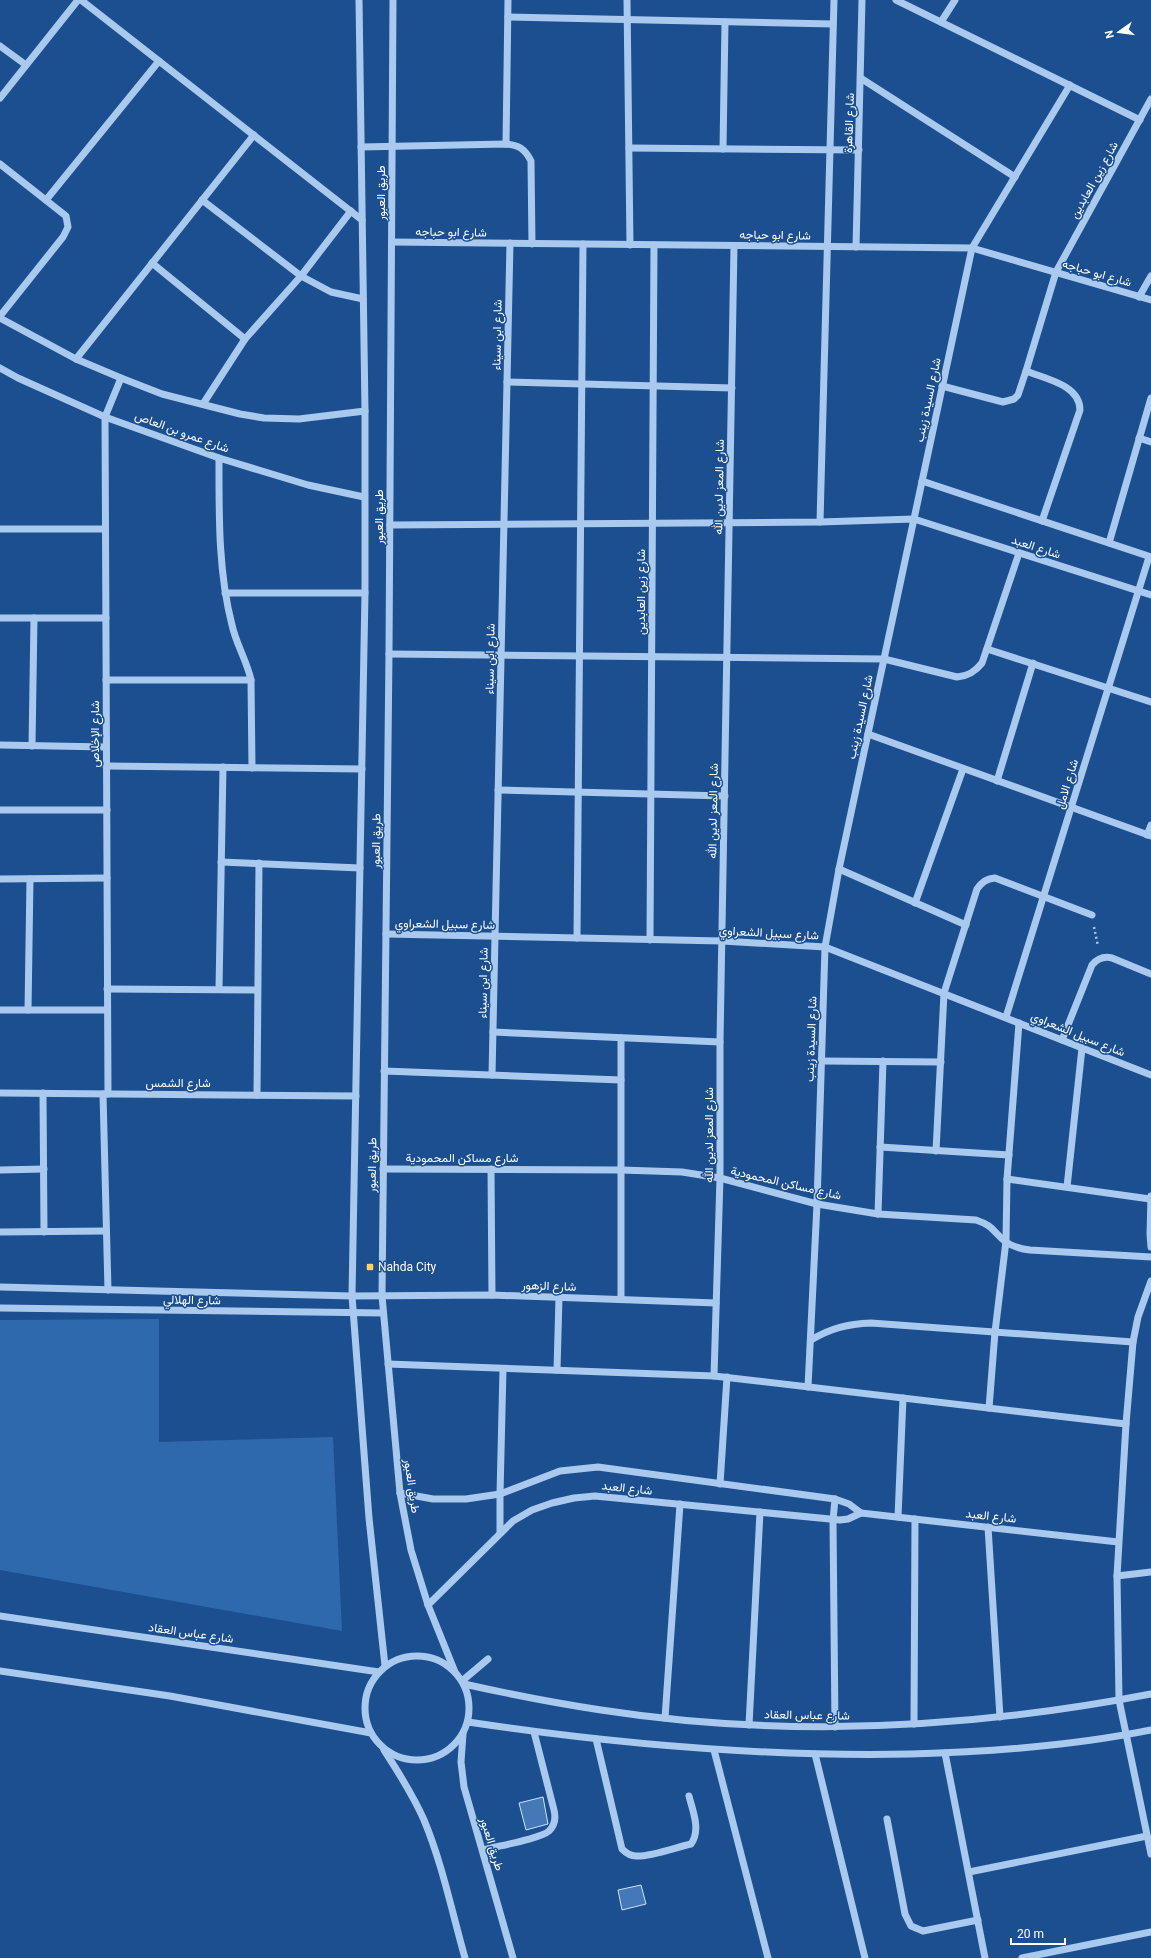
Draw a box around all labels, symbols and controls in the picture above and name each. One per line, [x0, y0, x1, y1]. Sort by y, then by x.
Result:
north arrow [1099, 12, 1139, 52]
text: N [1102, 29, 1117, 40]
street label: شارع القاهرة [841, 93, 859, 153]
street label: شارع زين العابدين [1067, 139, 1123, 222]
street label: طريق العبور [374, 165, 389, 222]
street label: شارع ابو حباجه [415, 224, 487, 242]
street label: شارع ابو حباجه [739, 227, 811, 245]
street label: شارع ابو حباجه [1060, 256, 1133, 291]
street label: شارع ابن سيناء [489, 299, 507, 371]
street label: شارع السيدة زينب [912, 357, 946, 444]
street label: شارع عمرو بن العاص [132, 408, 231, 457]
street label: شارع المعز لدين الله [711, 439, 729, 535]
street label: طريق العبور [372, 489, 387, 546]
street label: شارع العبد [1009, 532, 1062, 563]
street label: شارع زين العابدين [634, 549, 650, 635]
street label: شارع ابن سيناء [482, 623, 500, 695]
street label: شارع السيدة زينب [844, 674, 878, 761]
street label: شارع الإخلاص [88, 701, 104, 767]
street label: شارع الامل [1053, 757, 1083, 811]
street label: شارع المعز لدين الله [705, 763, 723, 859]
street label: طريق العبور [369, 813, 384, 870]
street label: شارع سبيل الشعراوي [395, 916, 495, 935]
street label: شارع سبيل الشعراوي [718, 923, 819, 946]
street label: شارع ابن سيناء [475, 947, 493, 1019]
street label: شارع السيدة زينب [803, 996, 821, 1082]
street label: شارع سبيل الشعراوي [1028, 1009, 1127, 1062]
street label: شارع الشمس [145, 1076, 211, 1092]
street label: شارع المعز لدين الله [702, 1087, 718, 1183]
street label: طريق العبور [365, 1137, 380, 1194]
street label: شارع مساكن المحمودية [406, 1151, 518, 1167]
street label: شارع مساكن المحمودية [729, 1163, 843, 1204]
place label: Nahda City [378, 1260, 437, 1274]
marker: Nahda City [365, 1262, 375, 1272]
street label: شارع الزهور [520, 1278, 577, 1296]
street label: شارع الهلالي [163, 1292, 221, 1311]
street label: طريق العبور [400, 1457, 423, 1515]
street label: شارع العبد [601, 1478, 653, 1500]
street label: شارع العبد [965, 1506, 1017, 1528]
street label: شارع عباس العقاد [147, 1620, 234, 1648]
street label: شارع عباس العقاد [764, 1707, 850, 1725]
street label: طريق العبور [476, 1815, 507, 1873]
scale bar [1011, 1920, 1065, 1946]
text: 20 m [1017, 1927, 1044, 1941]

